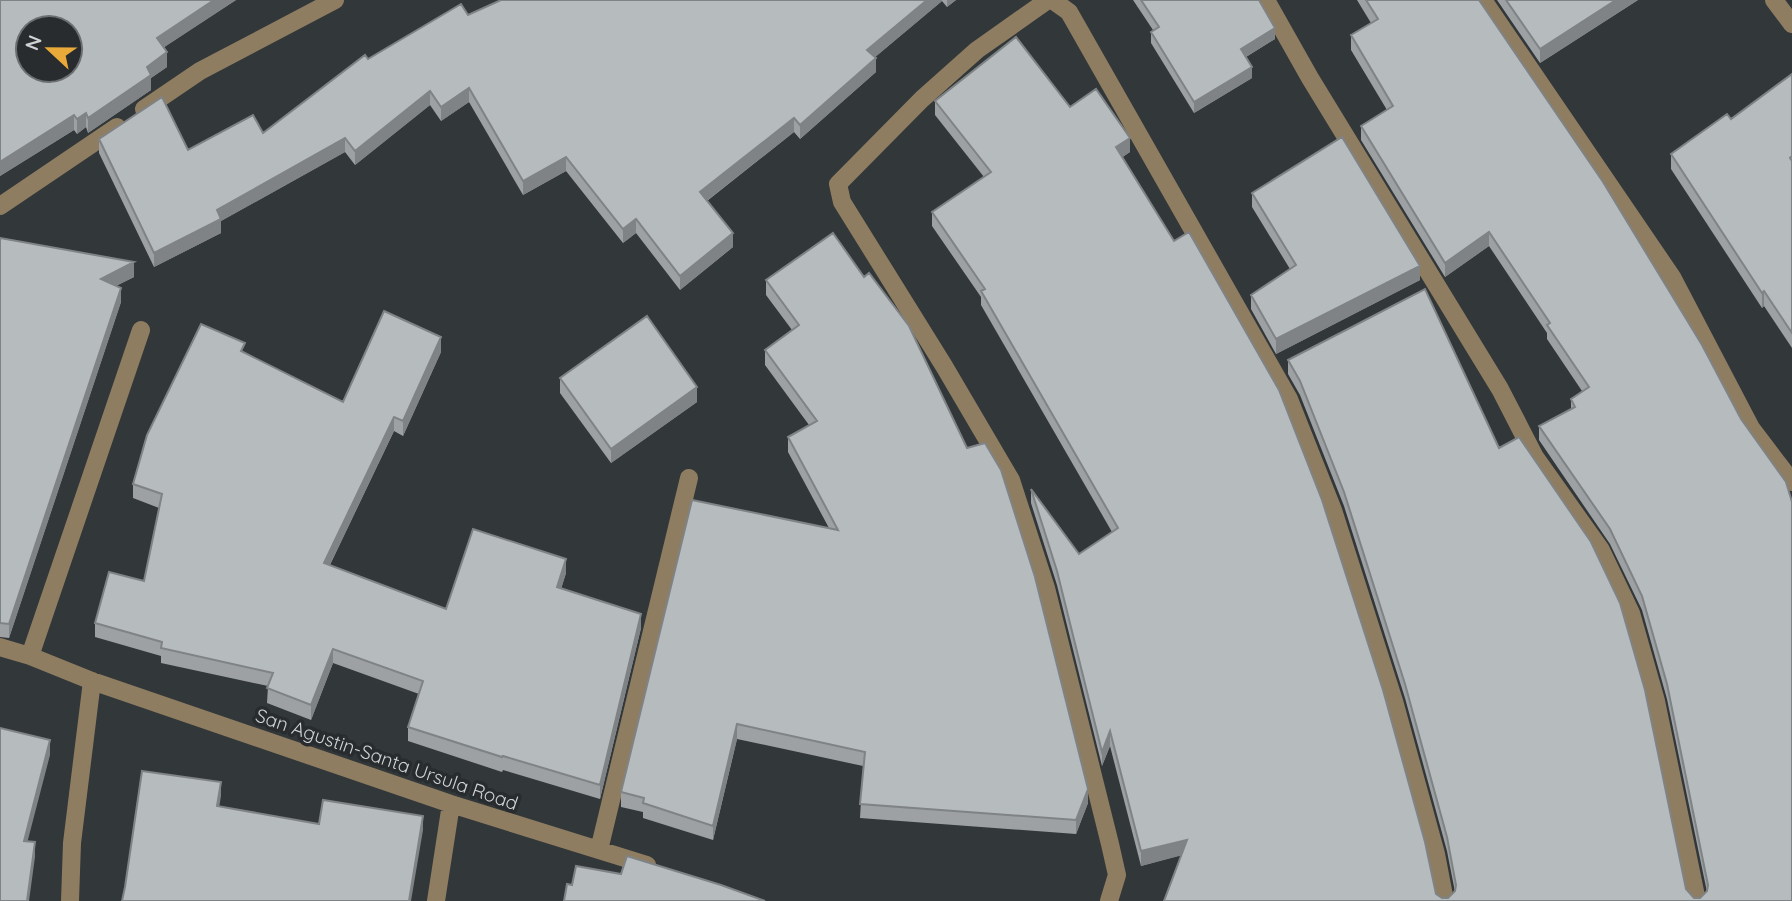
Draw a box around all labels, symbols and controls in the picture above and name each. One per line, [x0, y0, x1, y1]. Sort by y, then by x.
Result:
north arrow [14, 14, 84, 84]
text: N [19, 32, 47, 54]
street label: San Agustin-Santa Ursula Road [253, 703, 521, 815]

